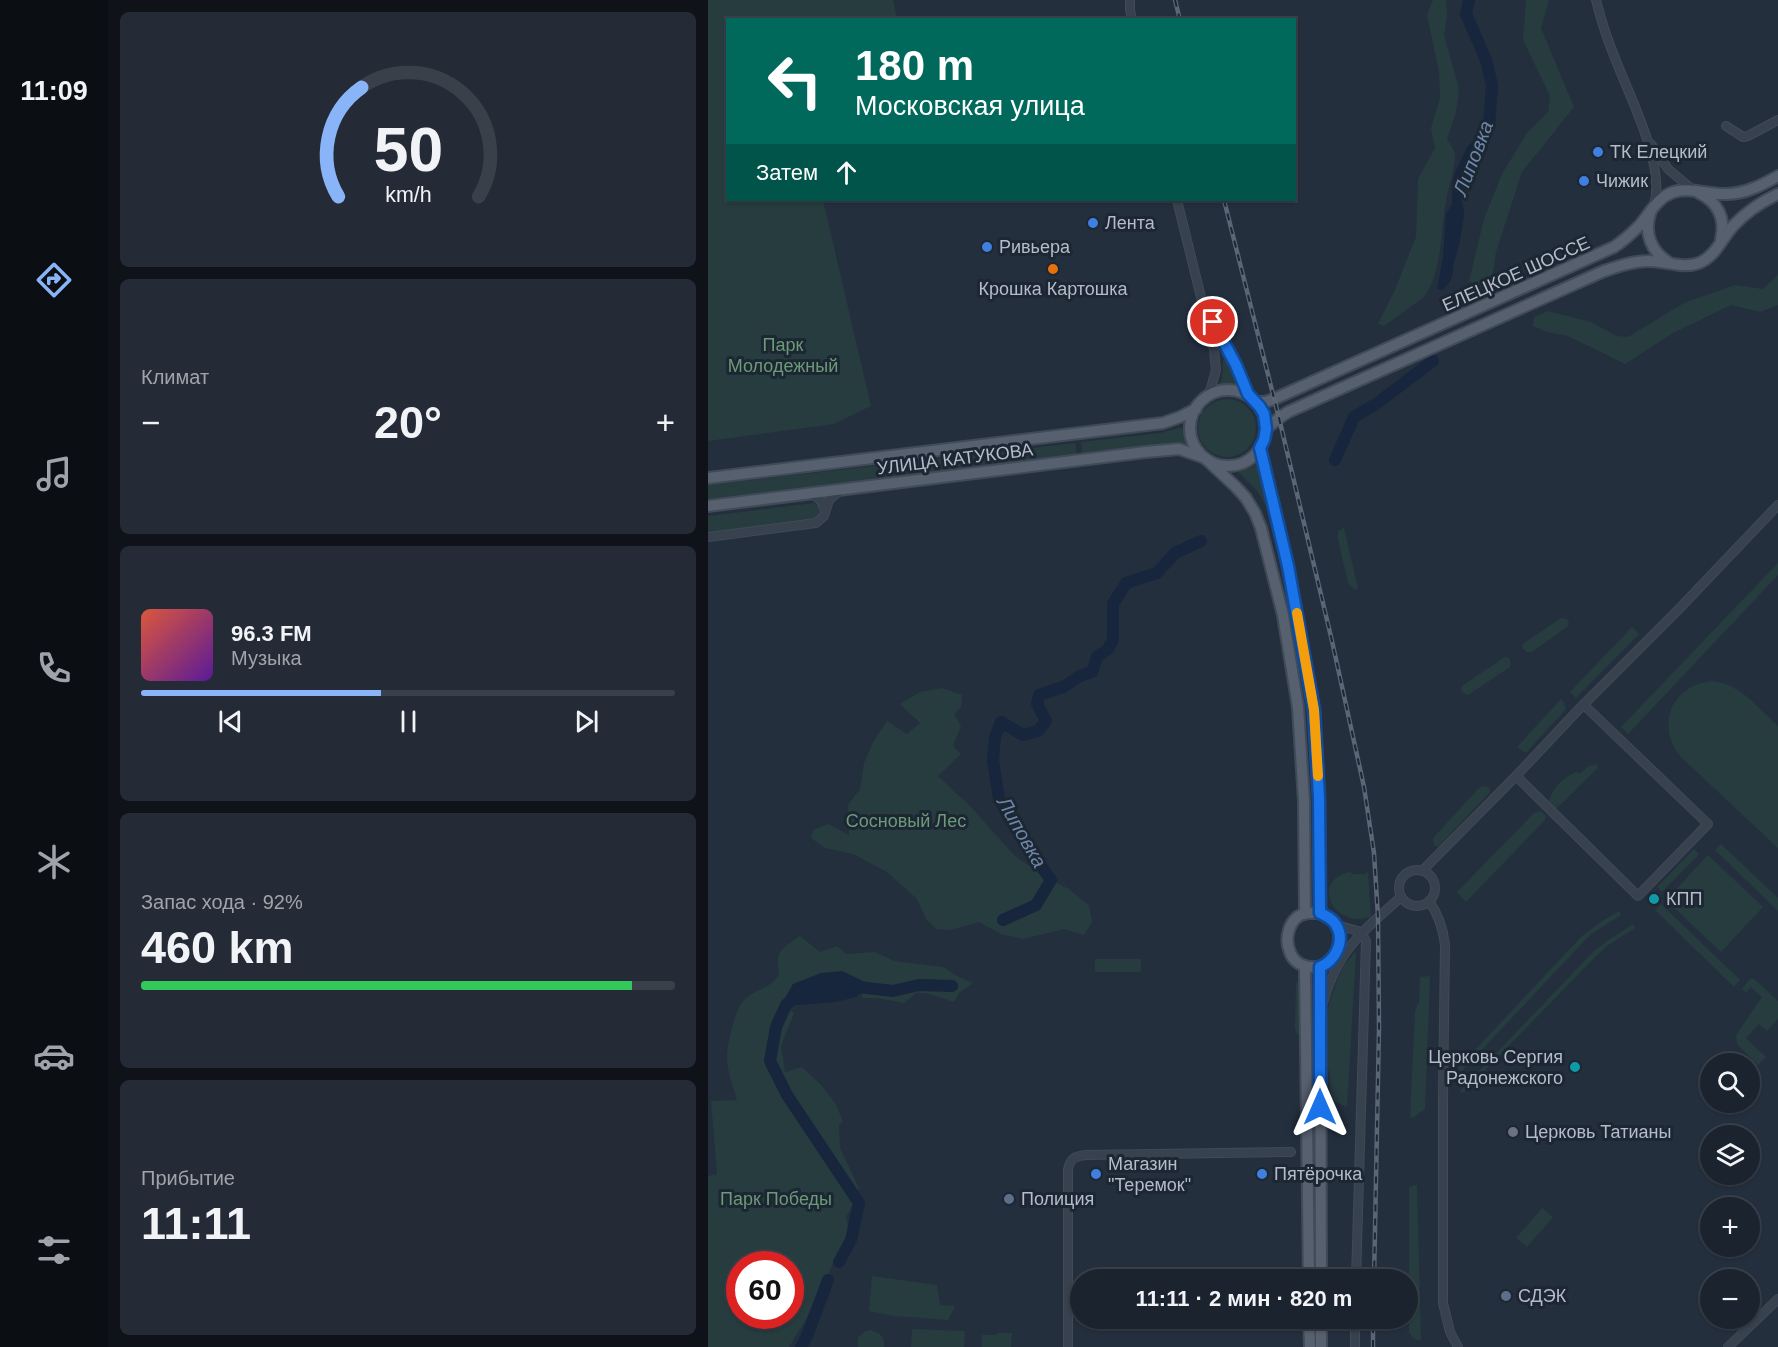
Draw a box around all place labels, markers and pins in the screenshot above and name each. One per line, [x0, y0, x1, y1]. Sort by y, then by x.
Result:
place label: ТК Елецкий [1610, 142, 1707, 162]
marker: ТК Елецкий [1591, 145, 1605, 159]
place label: Чижик [1596, 171, 1648, 191]
marker: Чижик [1577, 174, 1591, 188]
place label: Лента [1105, 213, 1156, 233]
marker: Лента [1086, 216, 1100, 230]
place label: Ривьера [999, 237, 1071, 257]
marker: Ривьера [980, 240, 994, 254]
marker: Крошка Картошка [1046, 262, 1060, 276]
place label: Крошка Картошка [978, 279, 1129, 299]
pin [1187, 296, 1238, 347]
place label: КПП [1666, 889, 1702, 909]
marker: КПП [1647, 892, 1661, 906]
place label: Церковь Сергия Радонежского [1428, 1047, 1563, 1088]
marker: Церковь Сергия Радонежского [1568, 1060, 1582, 1074]
place label: Церковь Татианы [1525, 1122, 1671, 1142]
marker: Церковь Татианы [1506, 1125, 1520, 1139]
place label: Магазин "Теремок" [1108, 1154, 1191, 1195]
place label: Пятёрочка [1274, 1164, 1363, 1184]
marker: Магазин "Теремок" [1089, 1167, 1103, 1181]
marker: Пятёрочка [1255, 1167, 1269, 1181]
place label: Полиция [1021, 1189, 1094, 1209]
marker: Полиция [1002, 1192, 1016, 1206]
place label: СДЭК [1518, 1286, 1567, 1306]
marker: СДЭК [1499, 1289, 1513, 1303]

